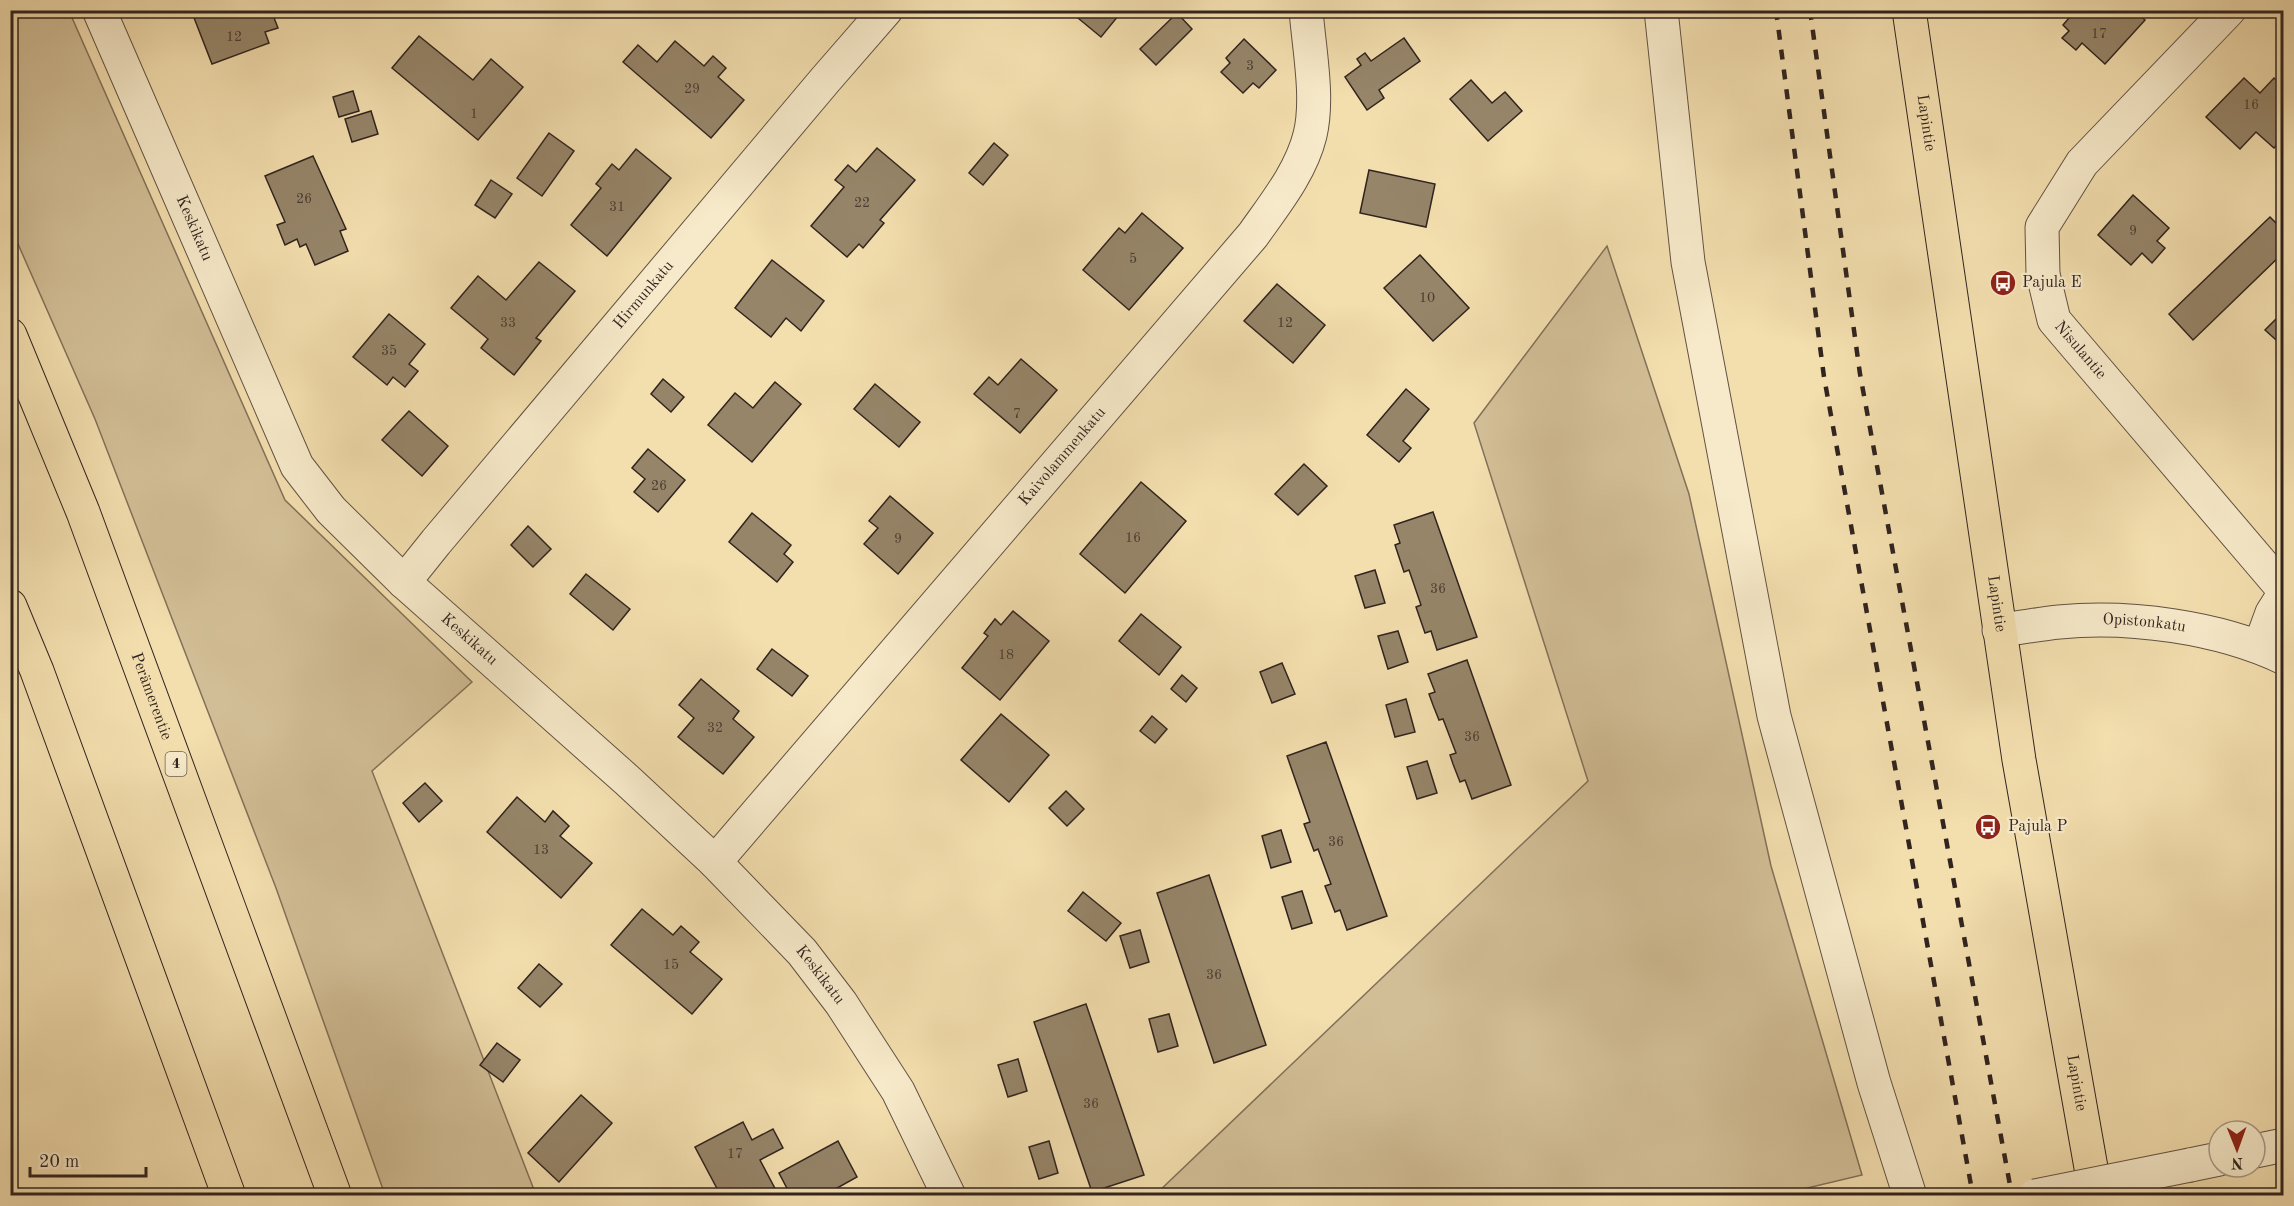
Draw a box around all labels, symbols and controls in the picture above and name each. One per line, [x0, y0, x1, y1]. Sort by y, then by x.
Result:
house number: 17 [2091, 27, 2107, 41]
house number: 12 [226, 30, 242, 44]
house number: 3 [1246, 59, 1254, 73]
house number: 29 [684, 82, 700, 96]
street label: Lapintie [1913, 93, 1938, 152]
house number: 16 [2243, 98, 2259, 112]
house number: 1 [470, 107, 478, 121]
house number: 26 [296, 192, 312, 206]
street label: Keskikatu [173, 193, 215, 264]
house number: 22 [854, 196, 870, 210]
house number: 31 [609, 200, 625, 214]
house number: 9 [2129, 224, 2137, 238]
house number: 5 [1129, 252, 1137, 266]
street label: Hirmunkatu [611, 258, 677, 332]
bus stop icon: Pajula E [1988, 268, 2018, 298]
place label: Pajula E [2022, 275, 2082, 291]
house number: 10 [1419, 291, 1435, 305]
house number: 33 [500, 316, 516, 330]
house number: 12 [1277, 316, 1293, 330]
street label: Nisulantie [2051, 319, 2109, 382]
house number: 35 [381, 344, 397, 358]
street label: Kaivolammenkatu [1016, 404, 1110, 509]
house number: 7 [1013, 407, 1021, 421]
house number: 26 [651, 479, 667, 493]
house number: 16 [1125, 531, 1141, 545]
house number: 9 [894, 532, 902, 546]
street label: Lapintie [1984, 574, 2008, 633]
house number: 36 [1430, 582, 1446, 596]
street label: Keskikatu [438, 611, 500, 669]
street label: Opistonkatu [2102, 612, 2187, 636]
house number: 18 [998, 648, 1014, 662]
street label: Perämerentie [128, 651, 174, 742]
house number: 32 [707, 721, 723, 735]
house number: 36 [1464, 730, 1480, 744]
road number: 4 [166, 752, 186, 776]
bus stop icon: Pajula P [1973, 812, 2003, 842]
place label: Pajula P [2008, 819, 2067, 835]
house number: 36 [1328, 835, 1344, 849]
house number: 13 [533, 843, 549, 857]
street label: Keskikatu [792, 943, 847, 1008]
house number: 15 [663, 958, 679, 972]
house number: 36 [1206, 968, 1222, 982]
street label: Lapintie [2063, 1053, 2089, 1113]
house number: 36 [1083, 1097, 1099, 1111]
north arrow [2207, 1119, 2267, 1179]
scale bar [30, 1140, 146, 1178]
house number: 17 [727, 1147, 743, 1161]
text: 20 m [39, 1153, 79, 1171]
text: N [2230, 1154, 2243, 1170]

